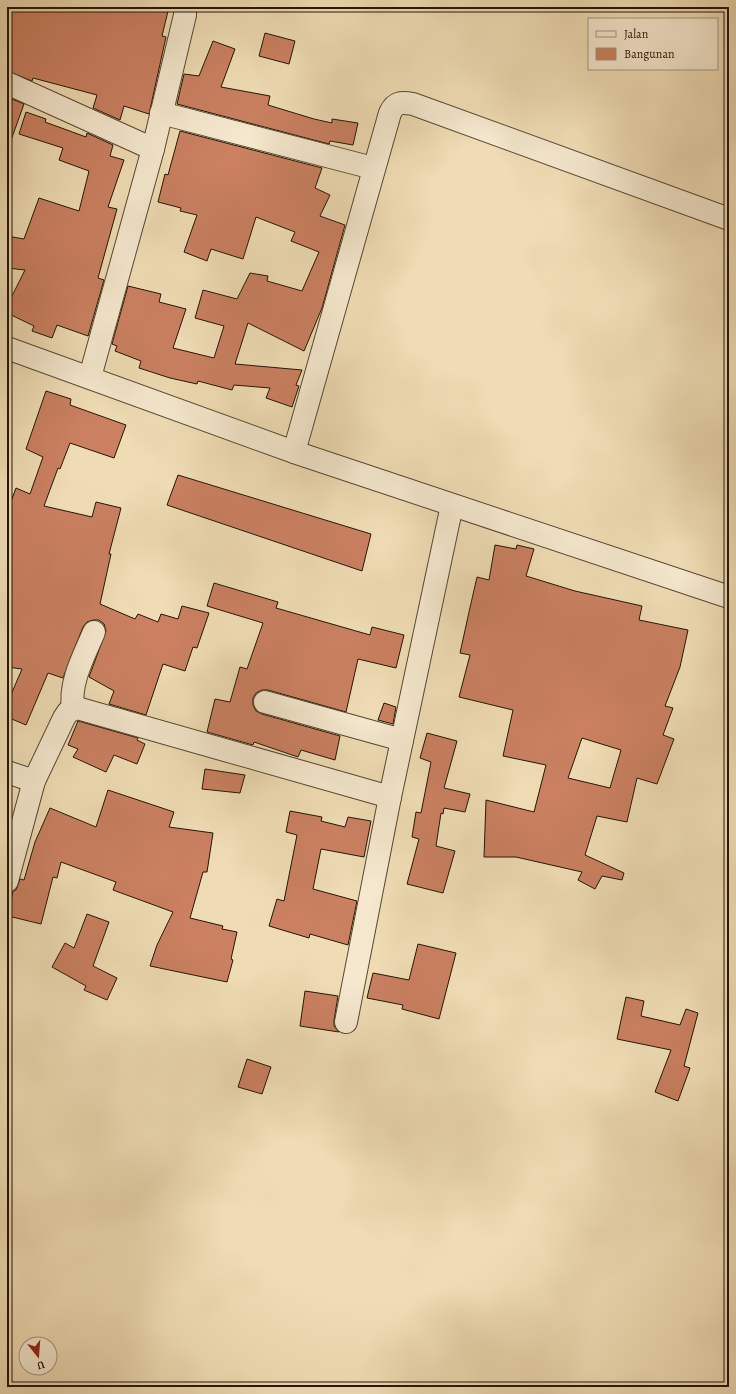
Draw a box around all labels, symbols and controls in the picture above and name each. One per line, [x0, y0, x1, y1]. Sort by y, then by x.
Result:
legend [588, 18, 718, 70]
text: Jalan [624, 26, 649, 42]
text: Bangunan [624, 46, 675, 62]
north arrow [18, 1336, 58, 1376]
text: U [34, 1357, 46, 1374]

